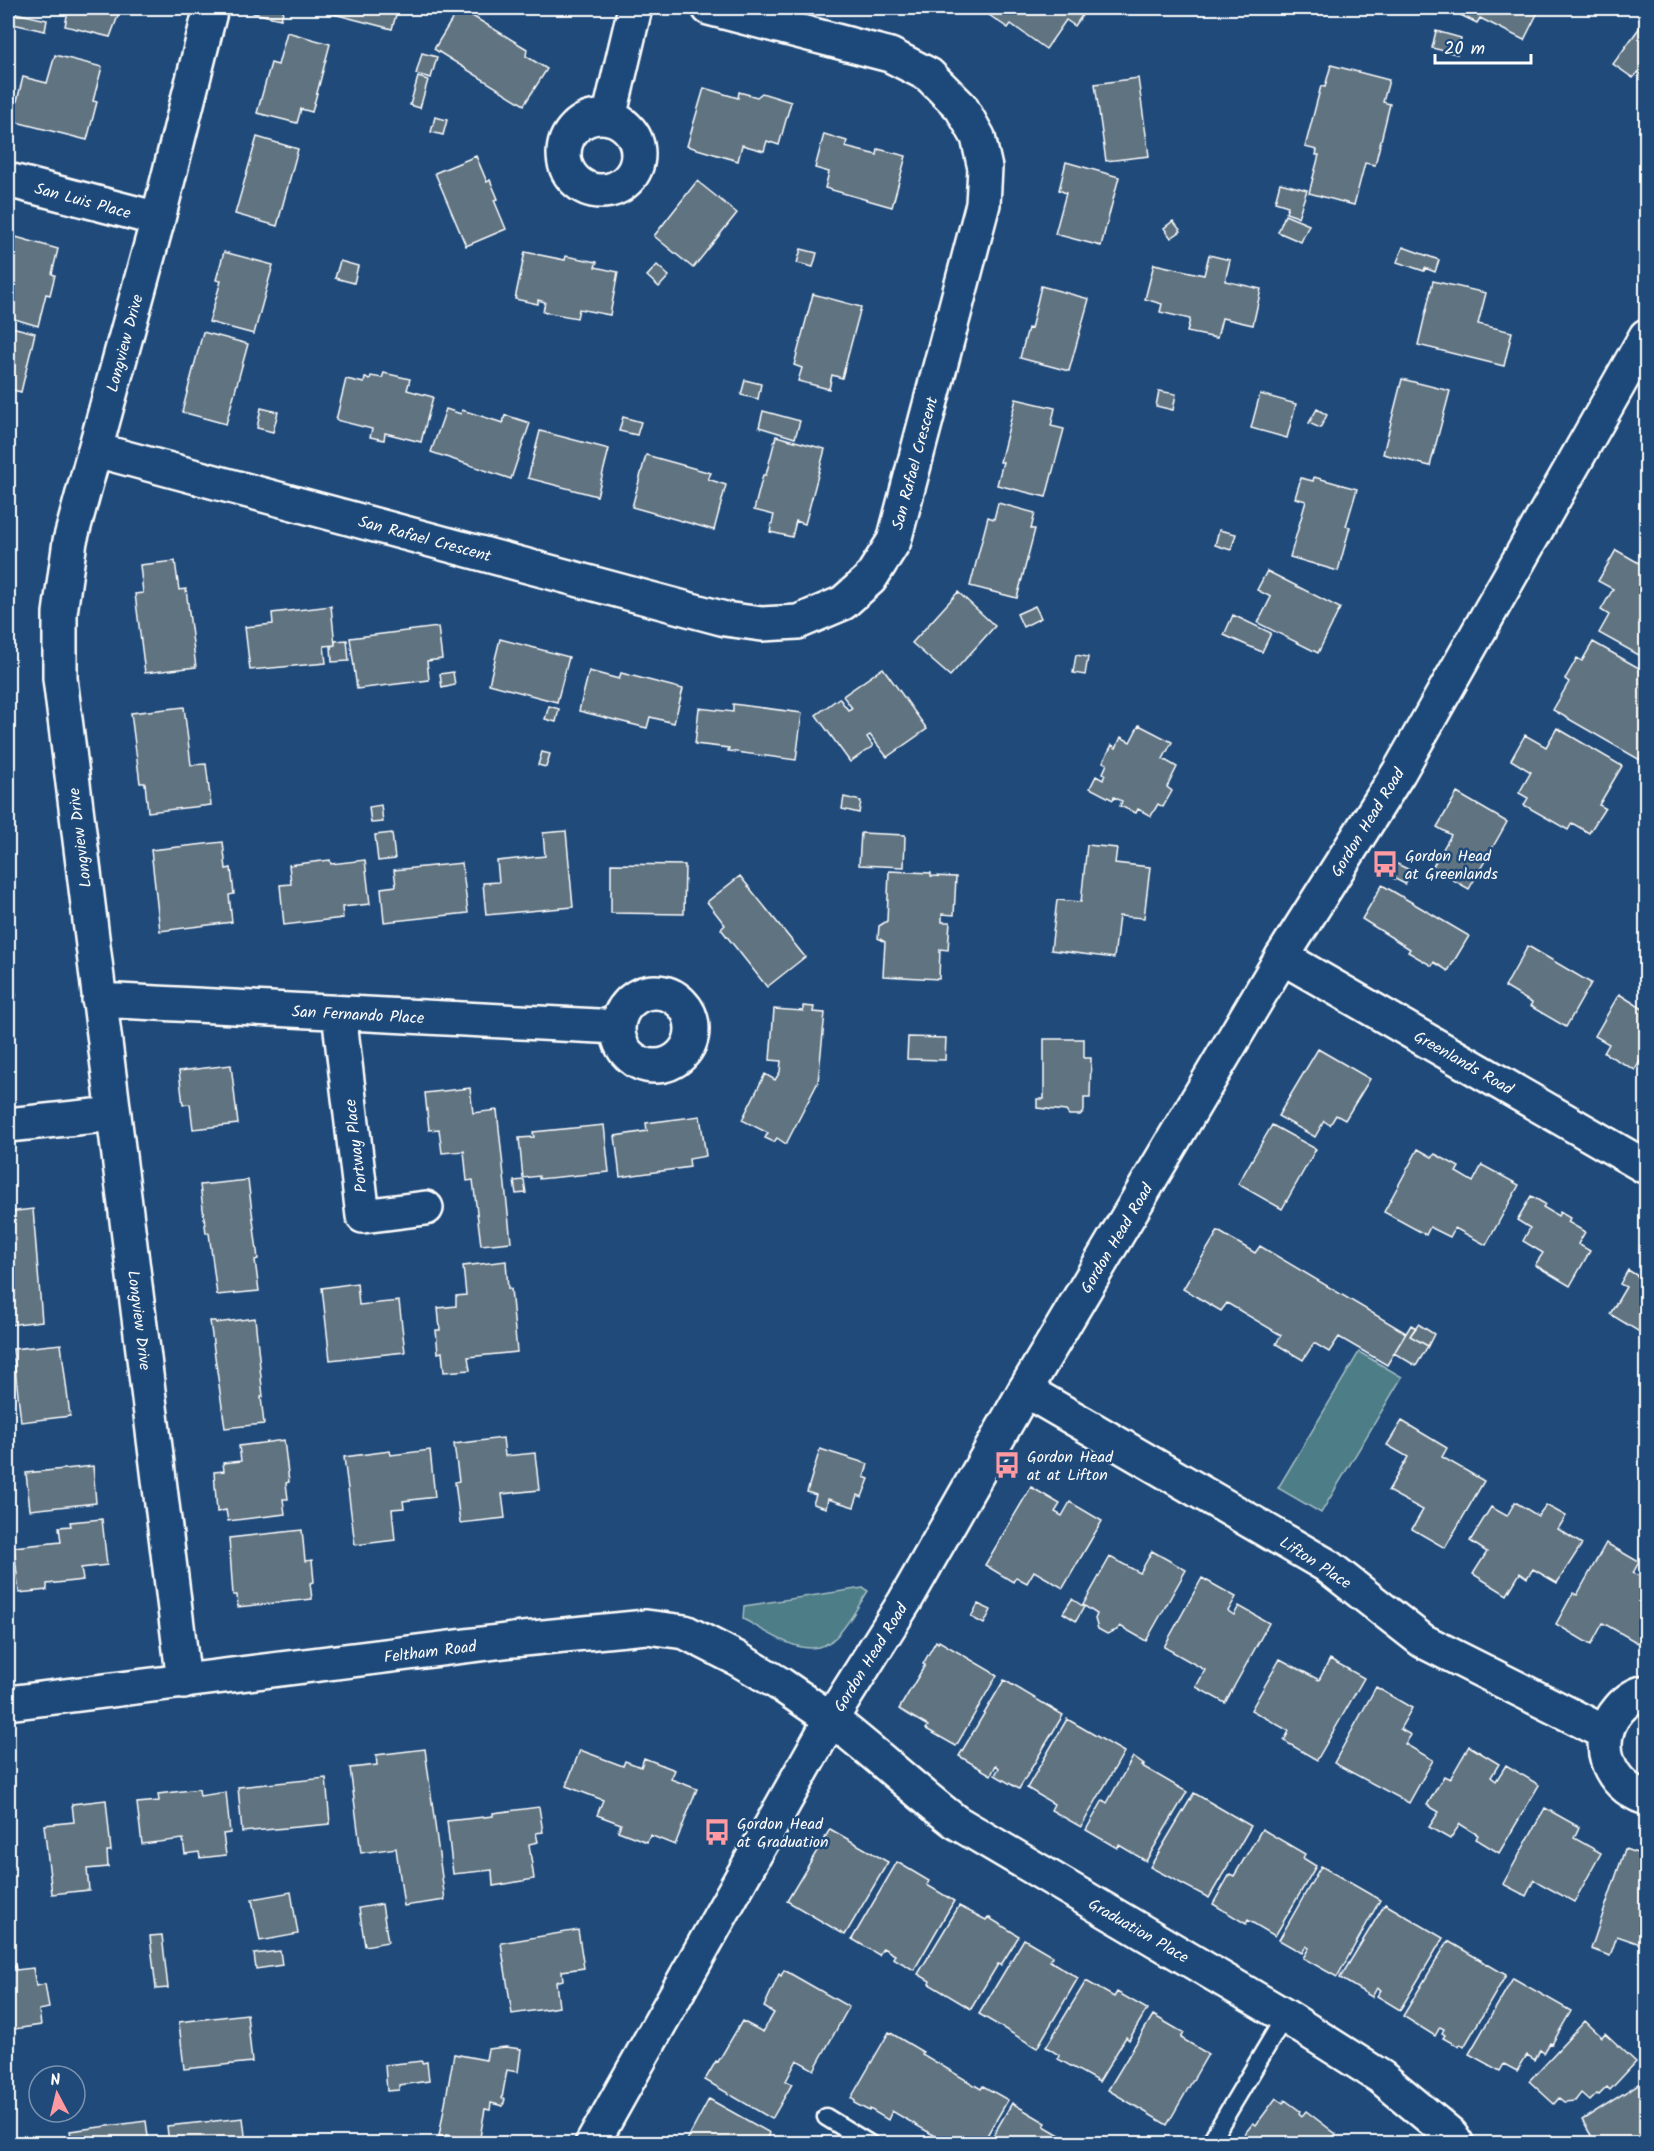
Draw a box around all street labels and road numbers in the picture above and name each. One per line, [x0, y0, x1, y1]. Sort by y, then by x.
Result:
street label: San Luis Place [32, 177, 134, 226]
street label: Longview Drive [100, 292, 151, 395]
street label: San Rafael Crescent [886, 393, 945, 533]
street label: San Rafael Crescent [355, 510, 495, 569]
street label: Gordon Head Road [1325, 763, 1412, 882]
street label: Longview Drive [62, 786, 99, 889]
street label: San Fernando Place [291, 1000, 425, 1031]
street label: Greenlands Road [1409, 1025, 1519, 1102]
street label: Portway Place [338, 1098, 375, 1194]
street label: Gordon Head Road [1075, 1178, 1161, 1299]
street label: Longview Drive [120, 1269, 157, 1372]
street label: Lifton Place [1274, 1531, 1356, 1596]
street label: Gordon Head Road [828, 1598, 915, 1717]
street label: Feltham Road [383, 1634, 479, 1671]
street label: Graduation Place [1083, 1892, 1193, 1970]

